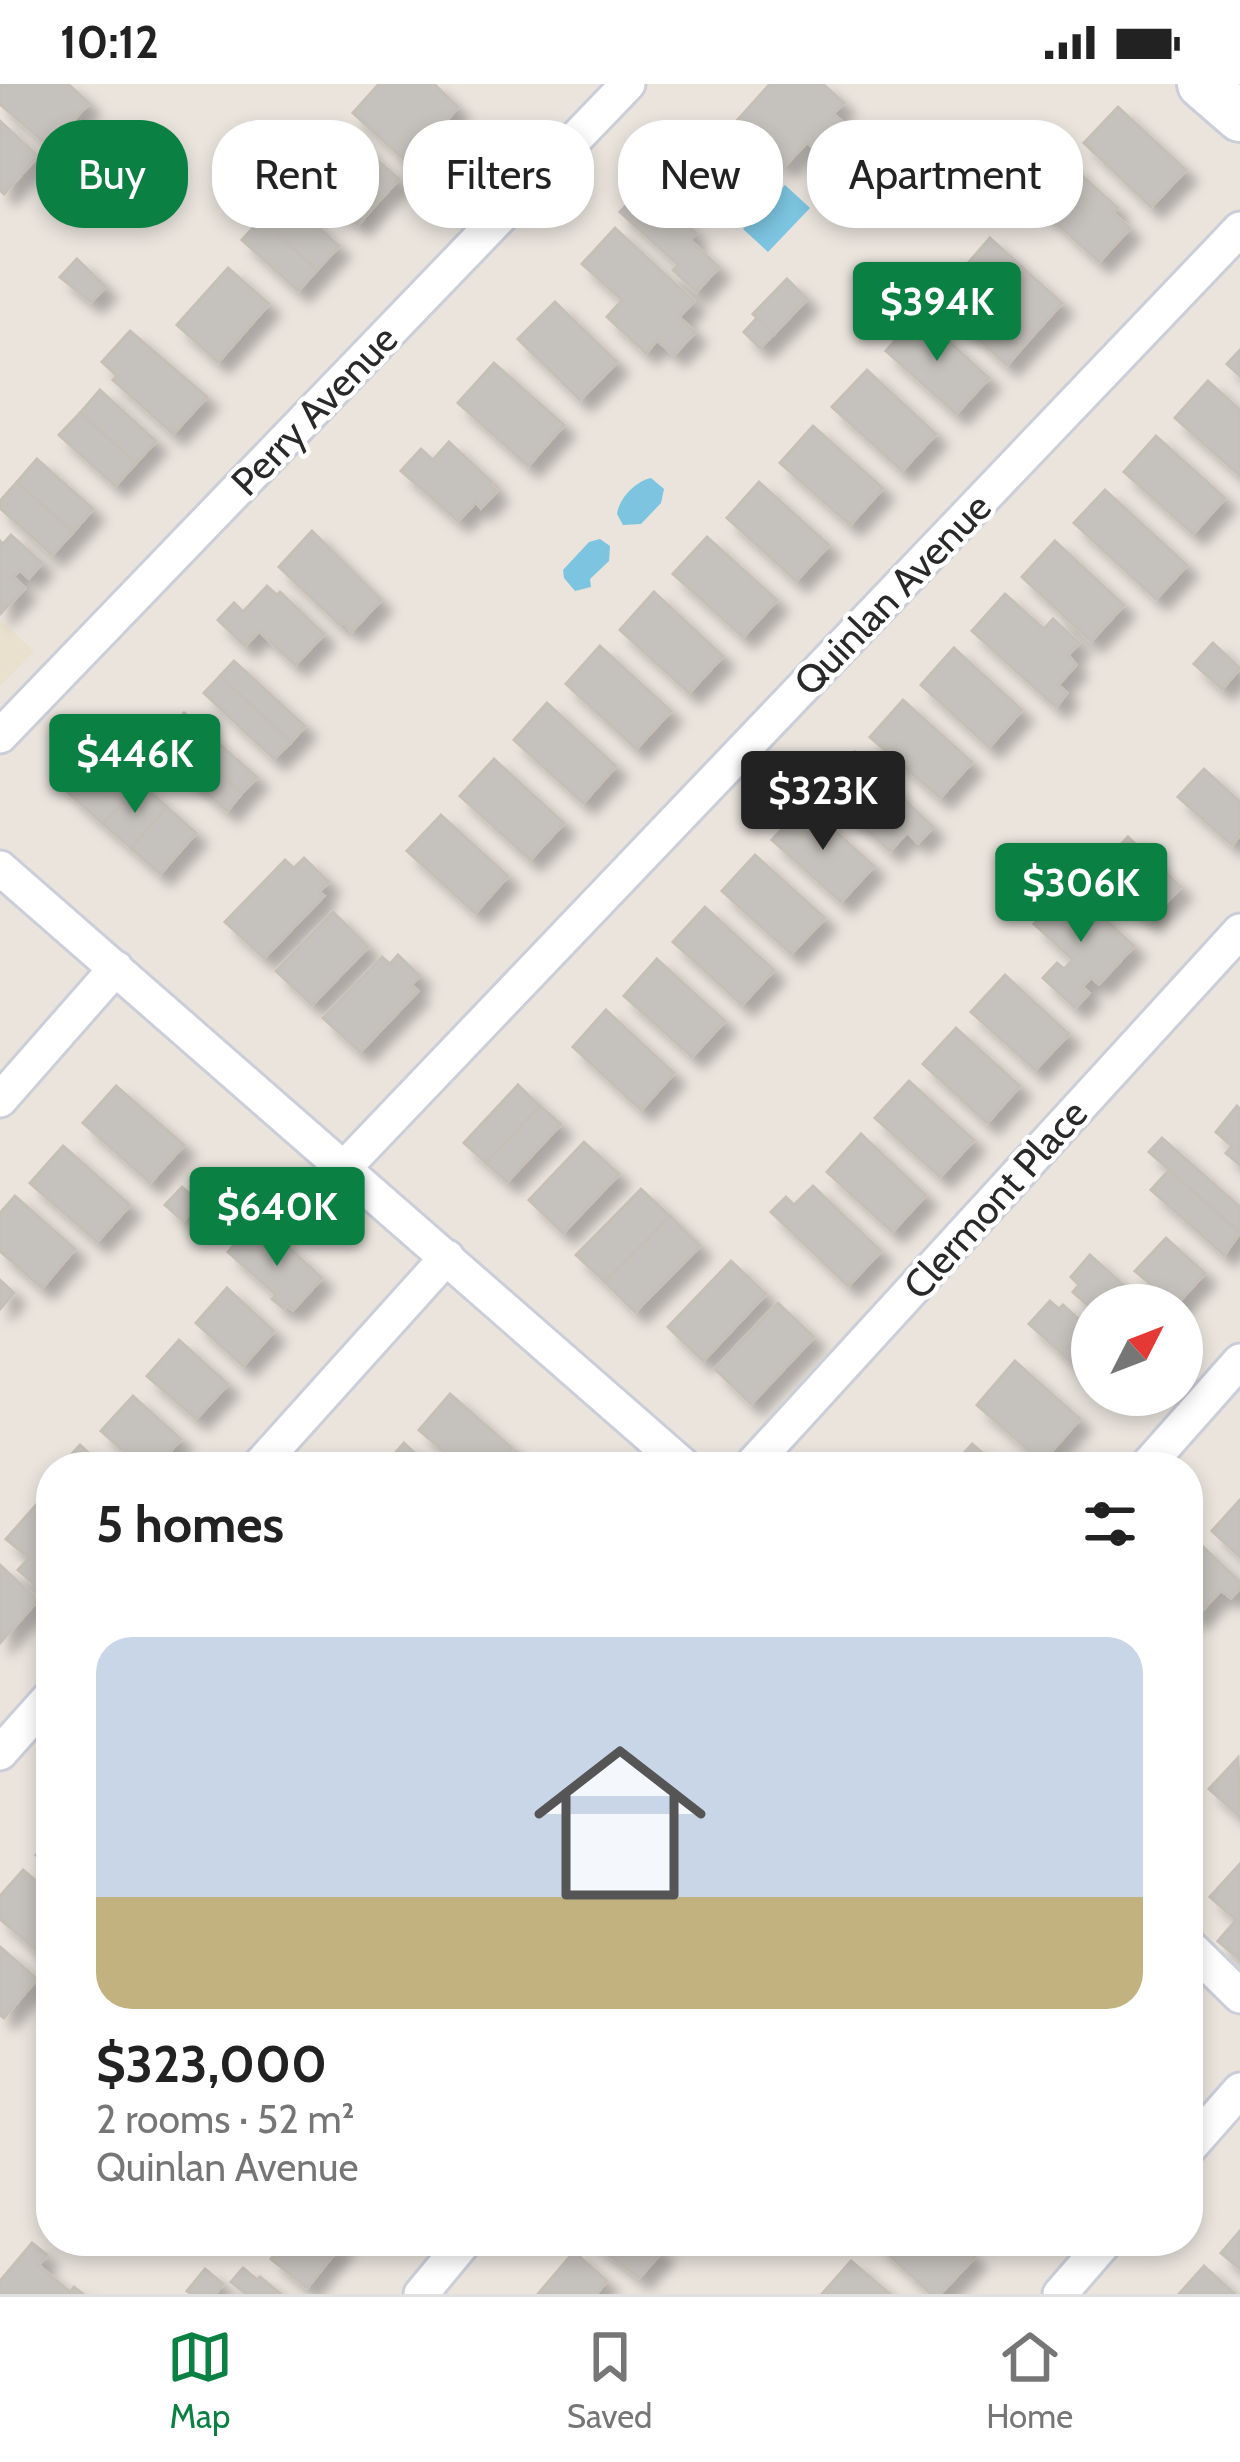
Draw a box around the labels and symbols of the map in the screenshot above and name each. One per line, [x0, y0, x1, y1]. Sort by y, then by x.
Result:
pin: $394K [853, 262, 1021, 364]
street label: Perry Avenue [221, 315, 407, 505]
street label: Quinlan Avenue [784, 483, 1000, 705]
pin: $446K [51, 714, 219, 816]
pin: $323K [739, 751, 907, 853]
pin: $306K [997, 843, 1165, 945]
street label: Clermont Place [893, 1089, 1097, 1309]
pin: $640K [193, 1167, 361, 1269]
north arrow [1071, 1284, 1203, 1416]

